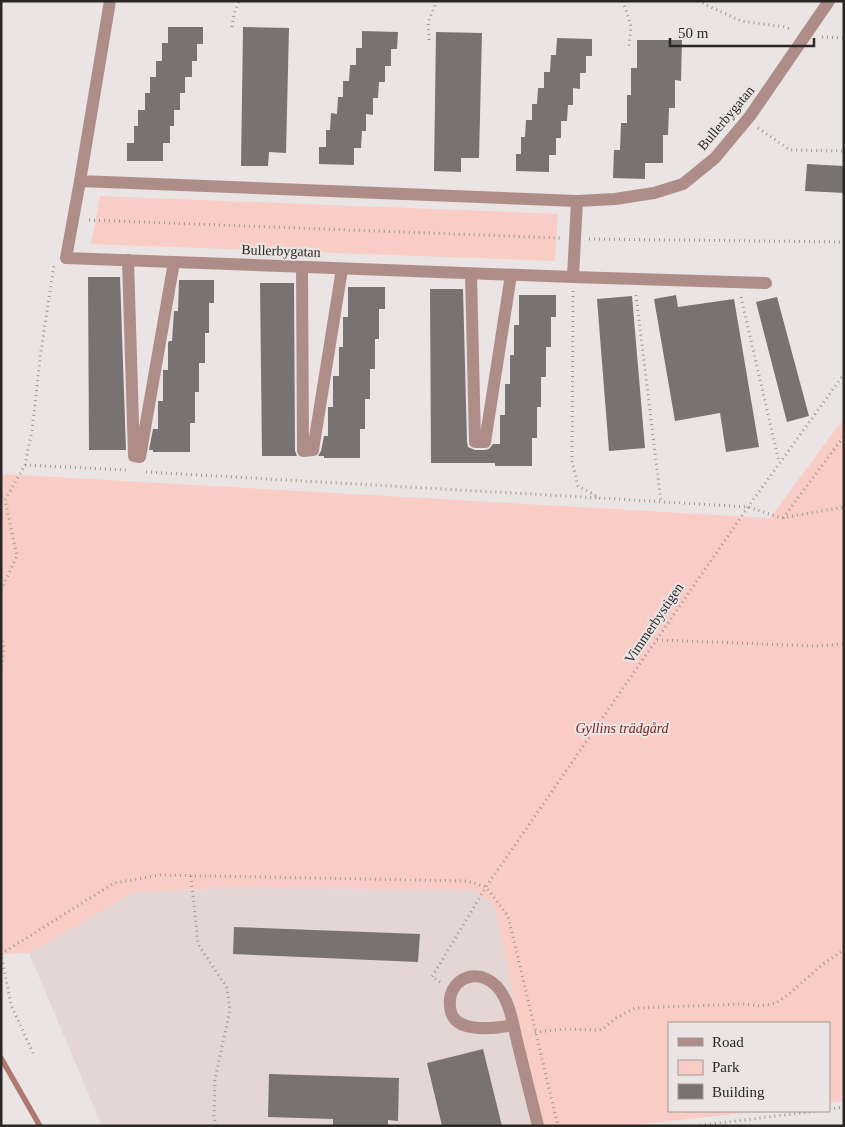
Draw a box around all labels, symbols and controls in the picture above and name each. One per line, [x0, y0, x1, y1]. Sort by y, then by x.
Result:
scale bar [670, 15, 814, 47]
text: 50 m [678, 25, 709, 41]
street label: Bullerbygatan [695, 83, 757, 153]
street label: Bullerbygatan [241, 242, 321, 260]
street label: Vimmerbystigen [622, 580, 686, 666]
park label: Gyllins trädgård [575, 721, 670, 736]
legend [668, 1022, 830, 1112]
text: Road [712, 1034, 744, 1050]
text: Park [712, 1059, 740, 1075]
text: Building [712, 1084, 765, 1100]

